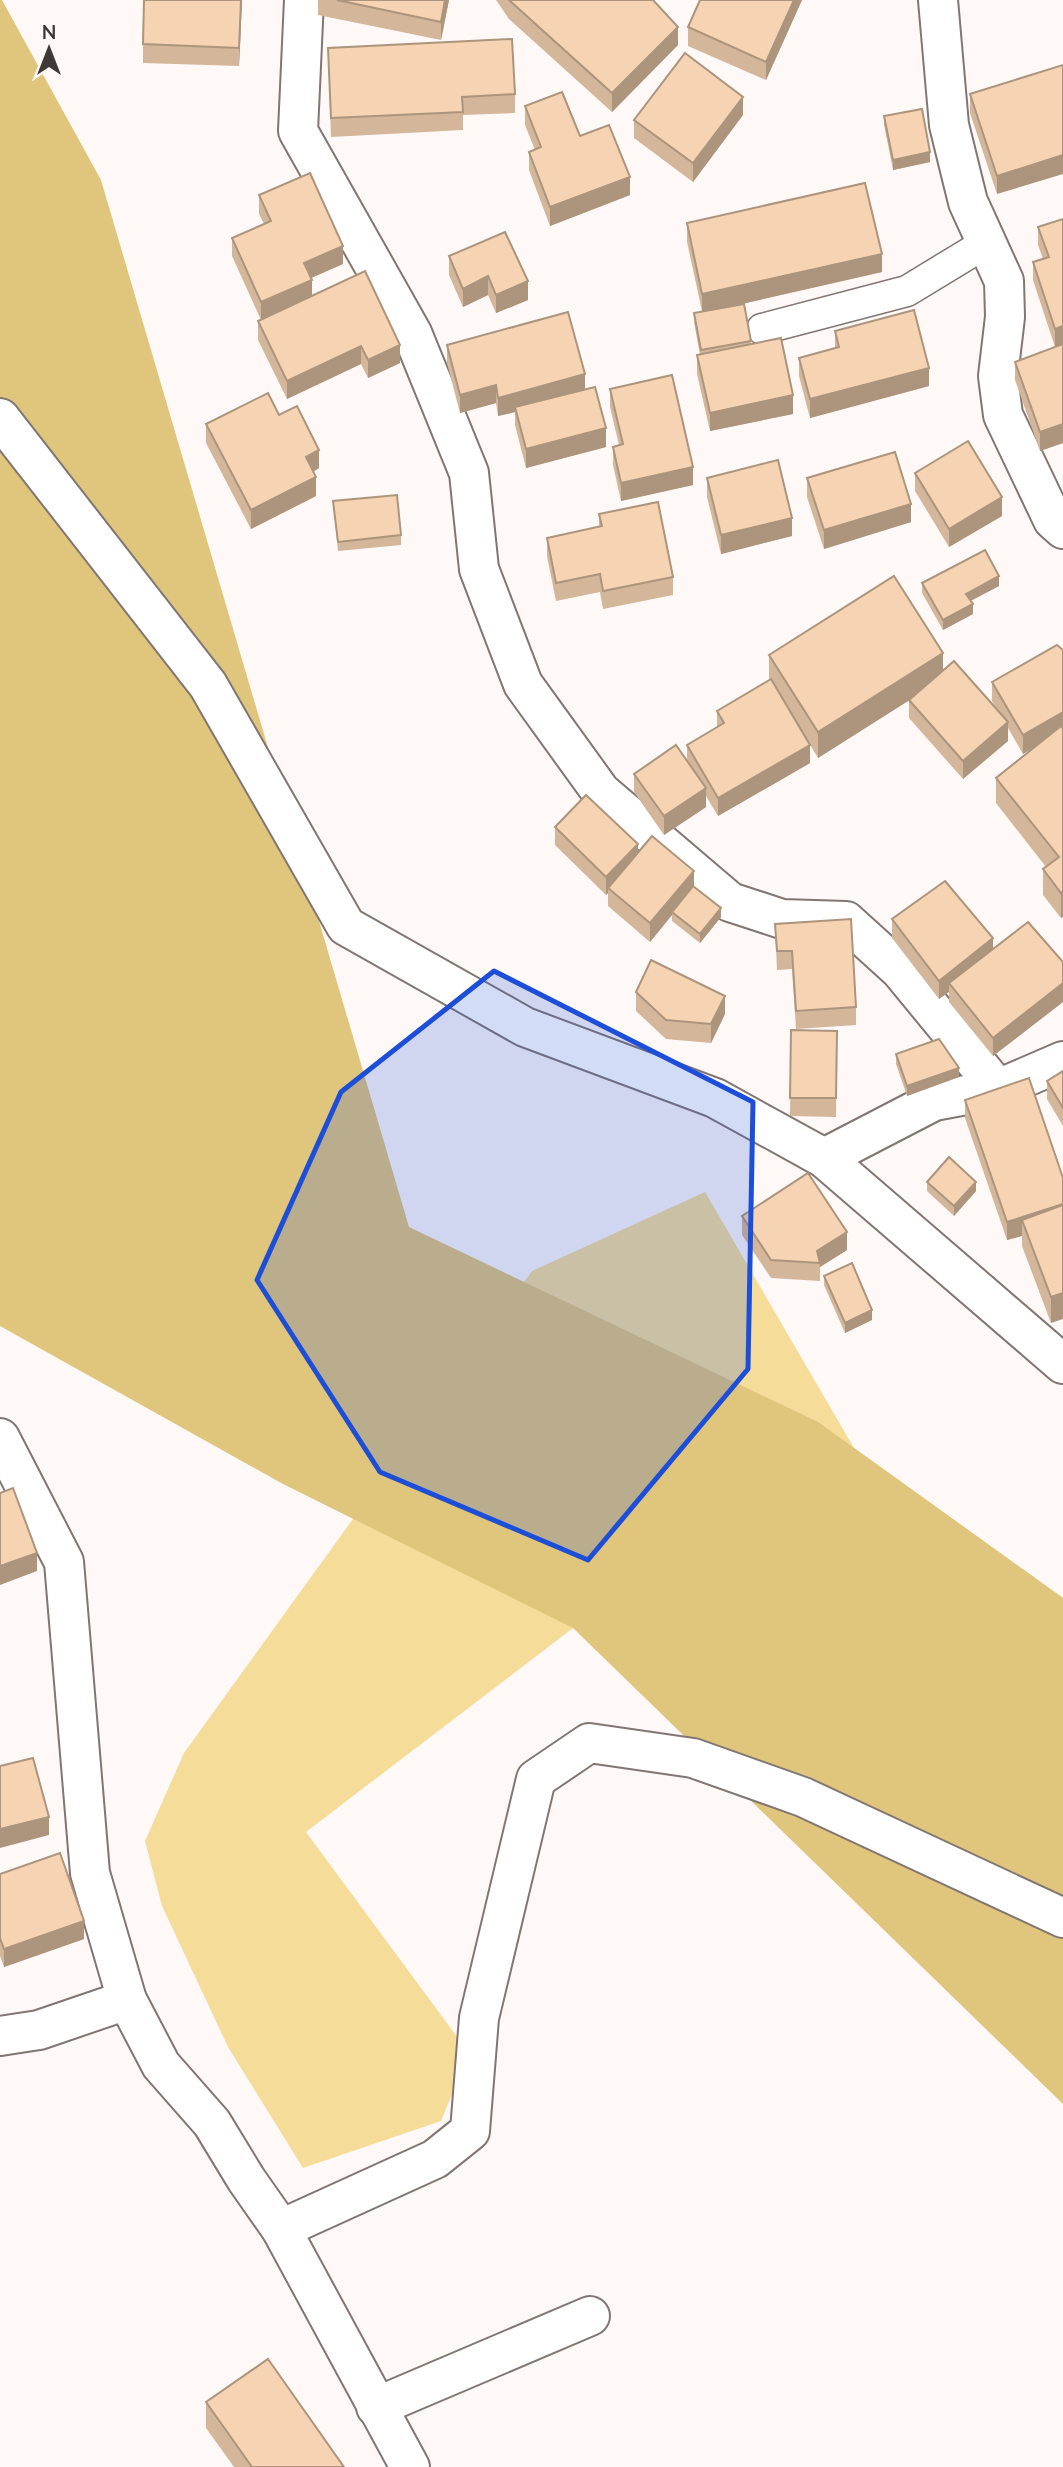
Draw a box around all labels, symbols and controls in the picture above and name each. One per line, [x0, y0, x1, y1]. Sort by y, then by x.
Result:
north arrow [14, 14, 84, 84]
text: N [42, 20, 56, 43]

